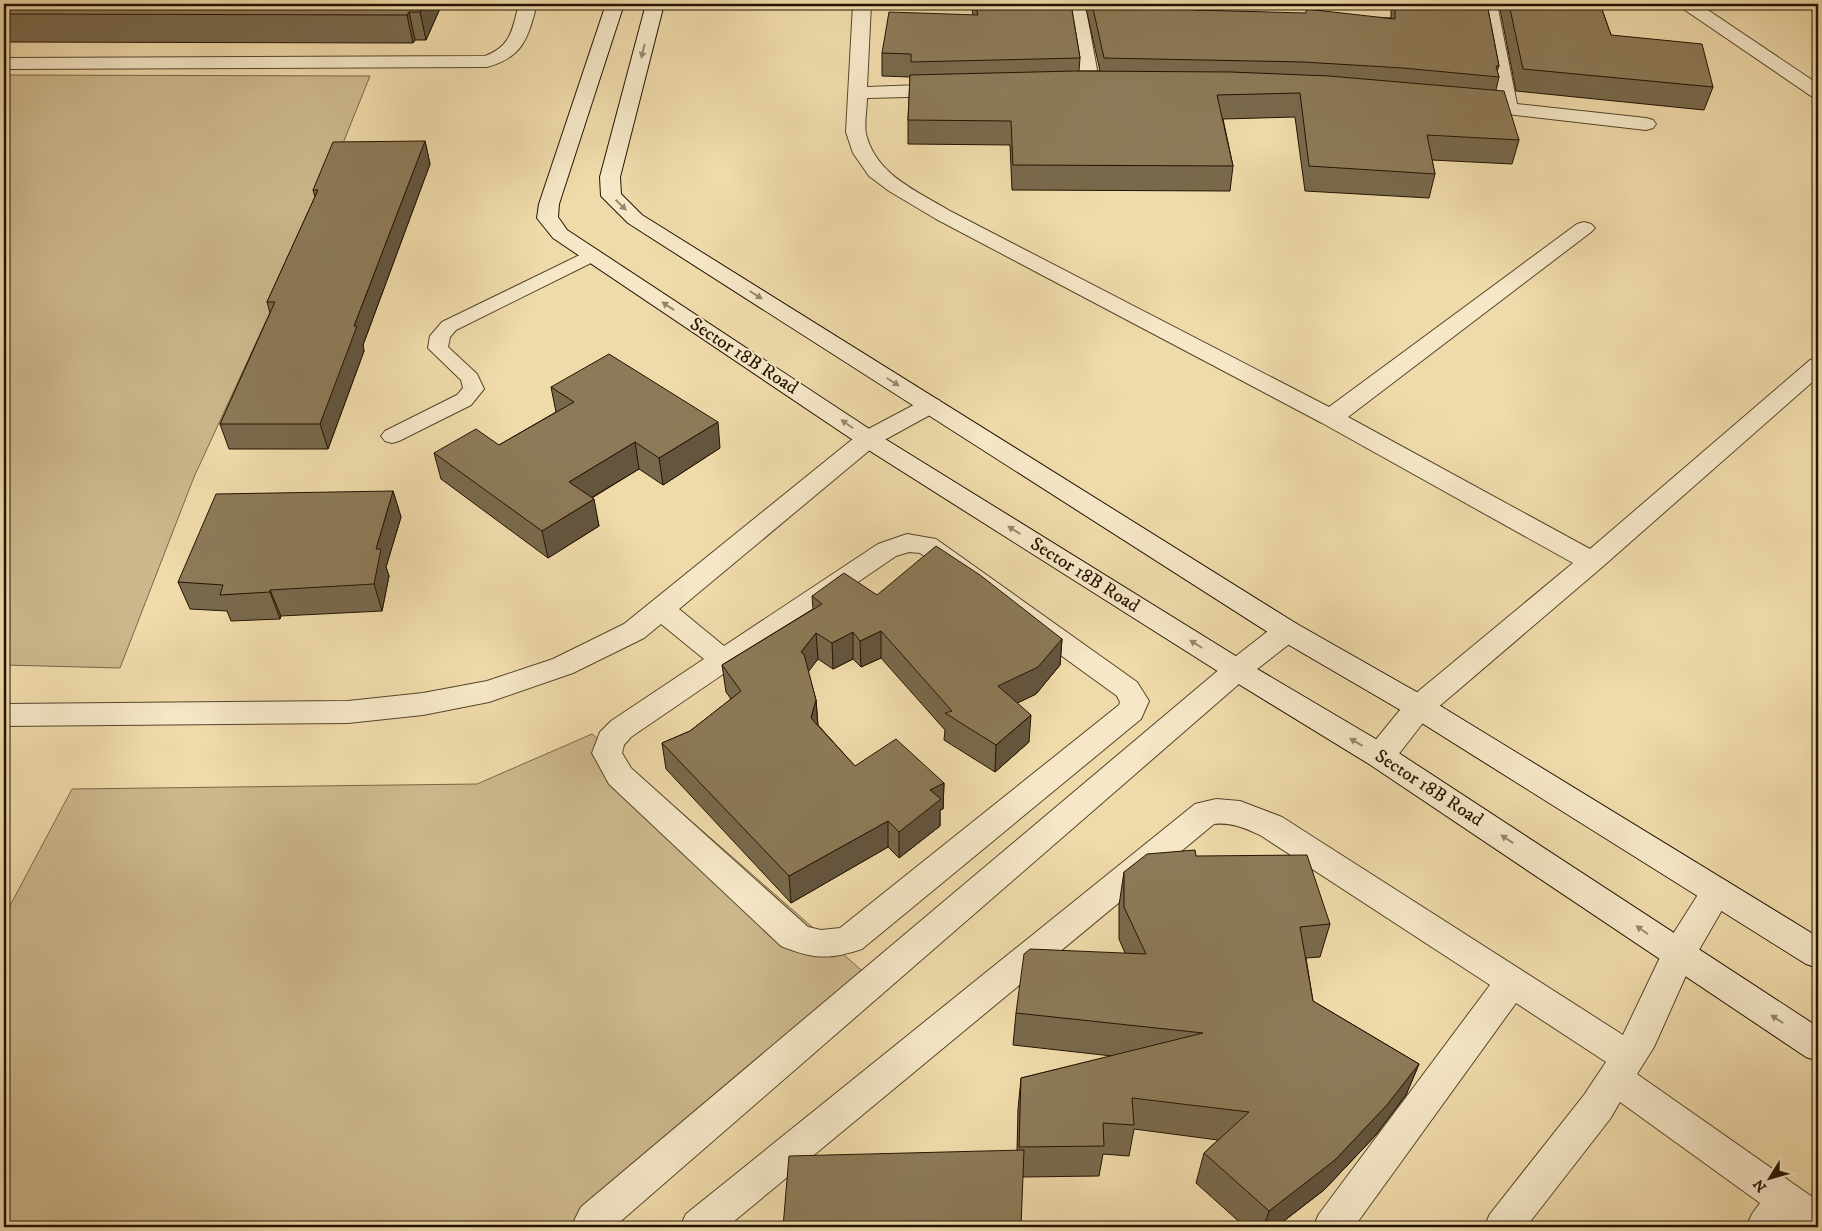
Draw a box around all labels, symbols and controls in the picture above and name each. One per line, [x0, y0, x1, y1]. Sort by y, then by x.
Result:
one-way arrow [639, 43, 647, 58]
one-way arrow [614, 199, 626, 211]
one-way arrow [749, 290, 762, 300]
one-way arrow [661, 301, 675, 310]
street label: Sector 18B Road [686, 312, 803, 400]
one-way arrow [887, 377, 900, 386]
one-way arrow [840, 419, 854, 429]
one-way arrow [1007, 526, 1020, 535]
street label: Sector 18B Road [1026, 532, 1144, 618]
one-way arrow [1189, 640, 1203, 649]
one-way arrow [1349, 737, 1362, 746]
street label: Sector 18B Road [1371, 744, 1488, 832]
one-way arrow [1500, 834, 1514, 844]
one-way arrow [1635, 925, 1648, 935]
one-way arrow [1771, 1015, 1784, 1024]
north arrow [1744, 1154, 1794, 1204]
text: N [1749, 1175, 1771, 1195]

